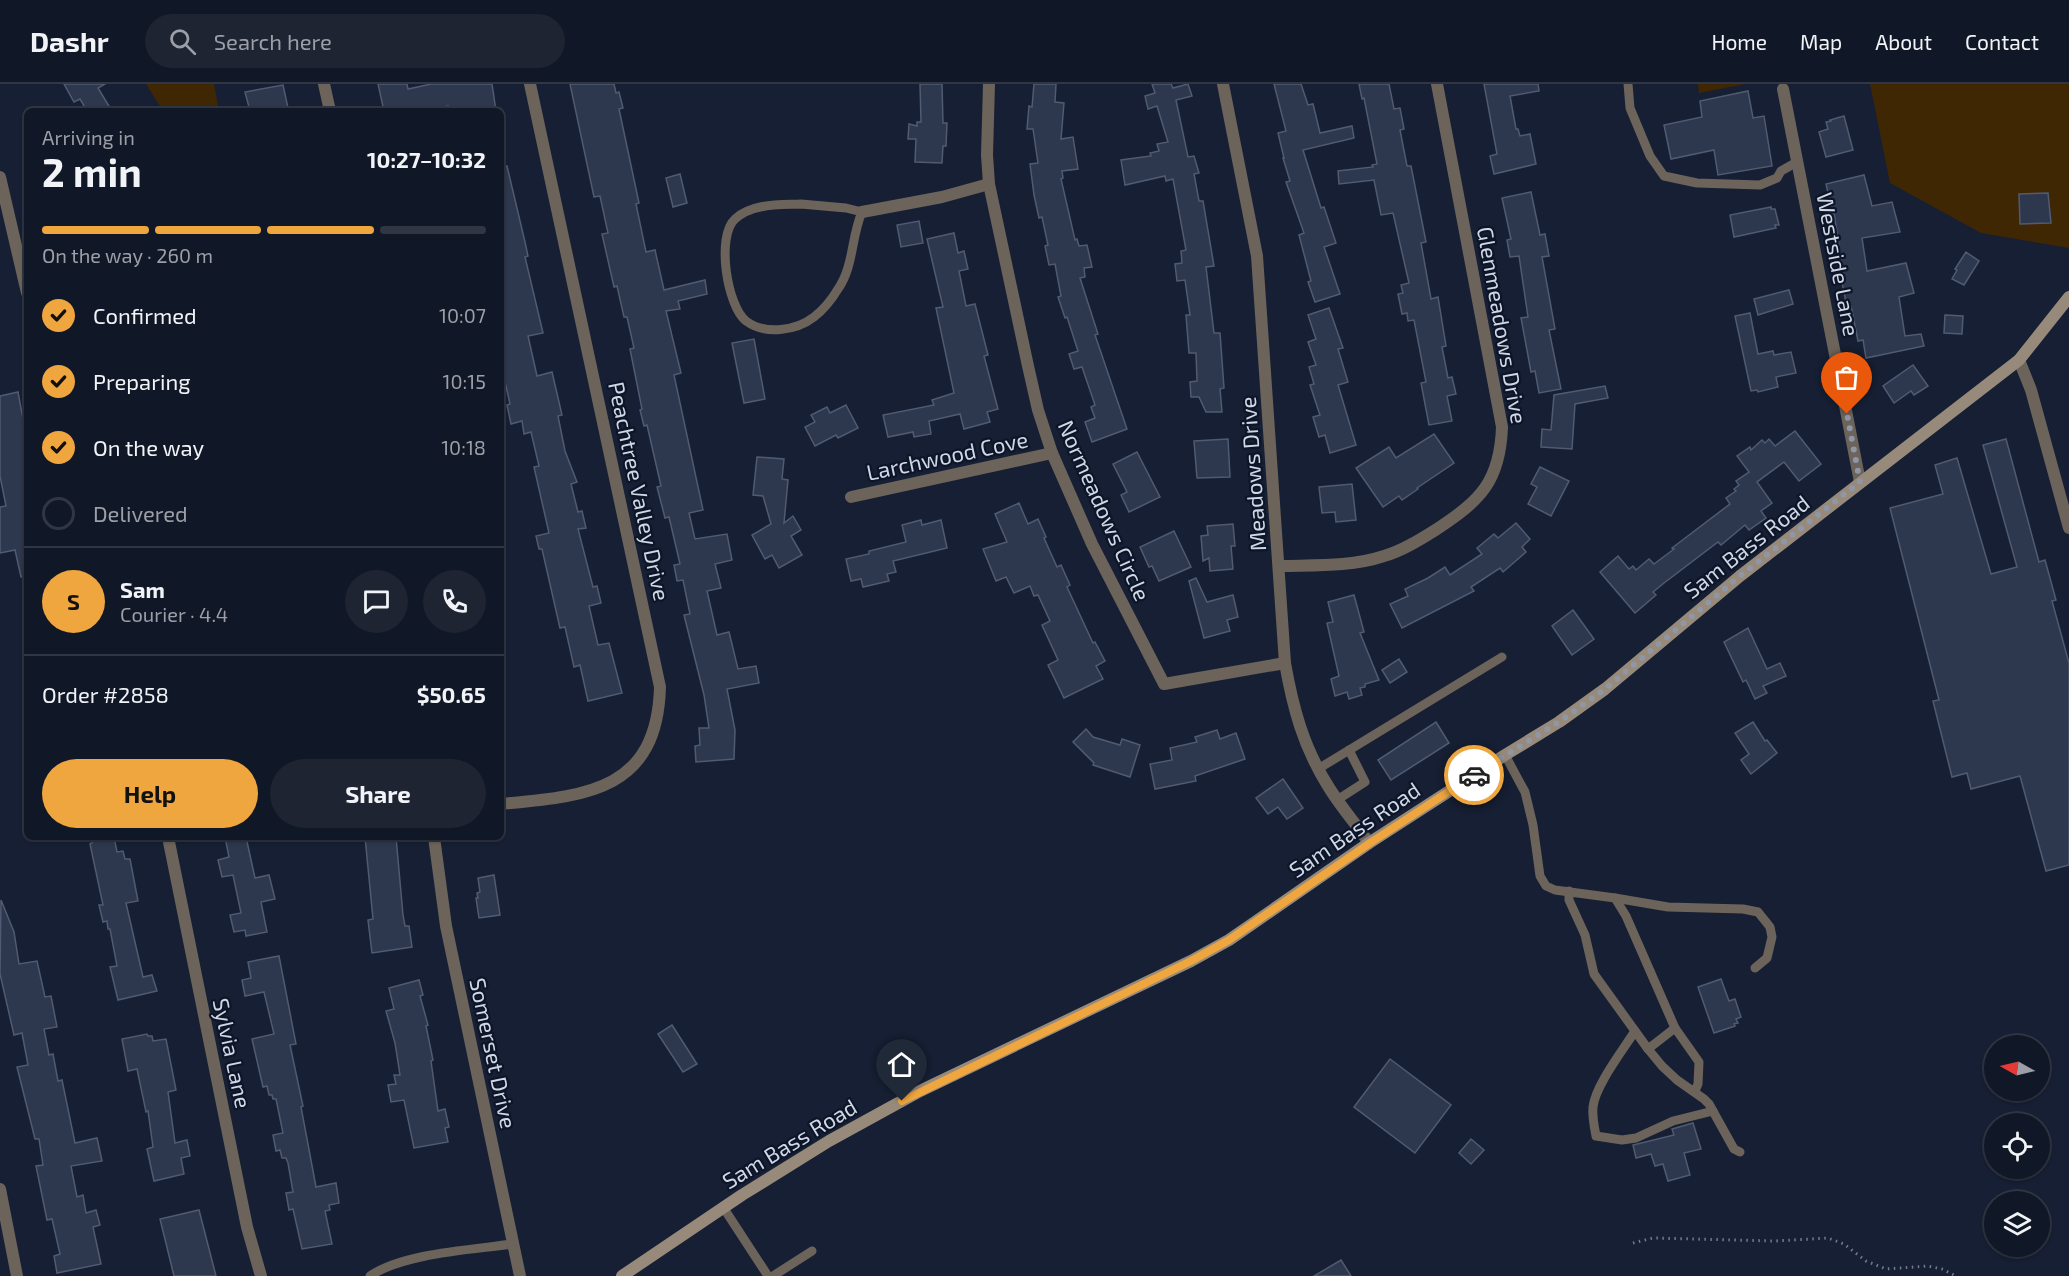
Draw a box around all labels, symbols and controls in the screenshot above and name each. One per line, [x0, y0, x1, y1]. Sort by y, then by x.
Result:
search box [145, 14, 565, 68]
text: Dashr [30, 24, 109, 58]
icon: search [166, 25, 199, 58]
text: Search here [214, 28, 332, 54]
text: Home [1711, 29, 1767, 54]
text: Map [1800, 29, 1842, 54]
text: About [1875, 29, 1932, 54]
text: Contact [1965, 29, 2039, 54]
text: Arriving in [42, 125, 135, 149]
text: 10:27–10:32 [367, 146, 486, 172]
text: 2 min [42, 148, 142, 195]
street label: Westside Lane [1812, 190, 1866, 338]
street label: Glenmeadows Drive [1473, 224, 1533, 426]
text: On the way · 260 m [42, 243, 213, 267]
icon: check [42, 299, 75, 332]
text: Confirmed [93, 302, 197, 328]
text: 10:07 [439, 303, 486, 327]
pin [1821, 352, 1872, 414]
icon: bag [1830, 361, 1863, 394]
icon: check [42, 365, 75, 398]
text: Preparing [93, 368, 191, 394]
text: 10:15 [443, 369, 486, 393]
street label: Peachtree Valley Drive [604, 379, 676, 603]
street label: Meadows Drive [1234, 396, 1270, 552]
street label: Normeadows Circle [1053, 416, 1157, 604]
street label: Larchwood Cove [864, 425, 1030, 485]
icon: check [42, 431, 75, 464]
text: On the way [93, 434, 204, 460]
text: 10:18 [441, 435, 486, 459]
street label: Sam Bass Road [1678, 489, 1814, 603]
text: Delivered [93, 500, 188, 526]
button: chat [345, 570, 408, 633]
button: phone [423, 570, 486, 633]
text: Sam [120, 576, 165, 602]
text: S [67, 588, 80, 614]
text: Courier · 4.4 [120, 602, 228, 626]
text: Order #2858 [42, 681, 169, 707]
text: $50.65 [417, 681, 486, 707]
courier [1444, 745, 1504, 805]
button: Help [42, 759, 258, 828]
button: Share [270, 759, 486, 828]
icon: car [1458, 759, 1491, 792]
street label: Sam Bass Road [1284, 776, 1424, 882]
street label: Somerset Drive [465, 975, 523, 1131]
street label: Sylvia Lane [209, 996, 257, 1110]
north arrow [1984, 1035, 2050, 1101]
map controls [1984, 1035, 2050, 1257]
pin [876, 1039, 927, 1101]
icon: home [885, 1048, 918, 1081]
street label: Sam Bass Road [717, 1093, 861, 1193]
button: locate [1984, 1113, 2050, 1179]
button: layers [1984, 1191, 2050, 1257]

